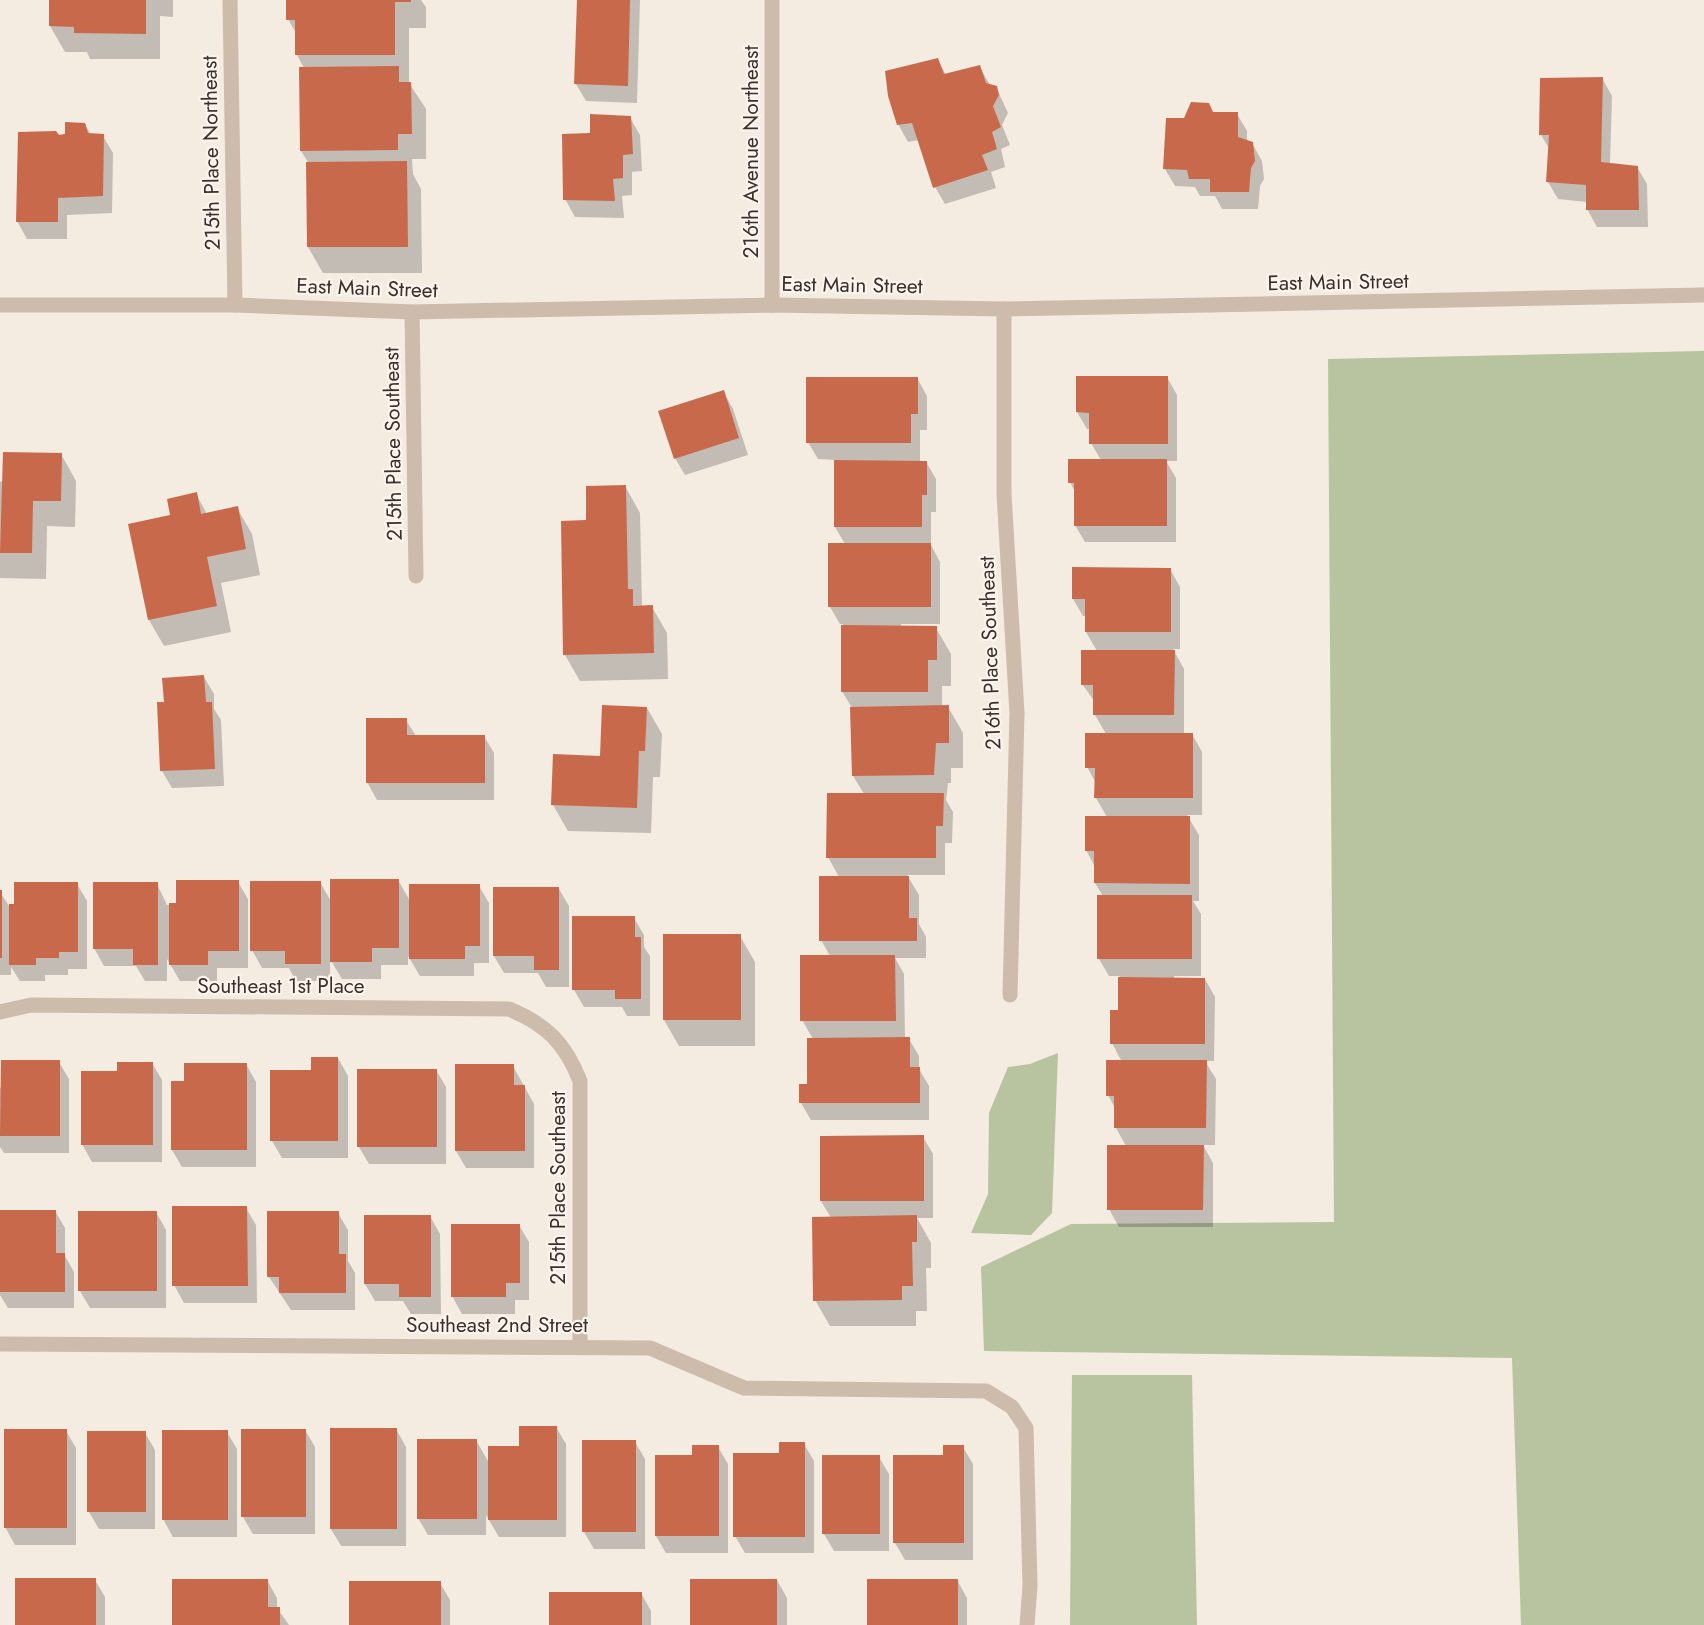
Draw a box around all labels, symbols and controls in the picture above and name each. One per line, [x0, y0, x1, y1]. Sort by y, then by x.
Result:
street label: 216th Avenue Northeast [736, 45, 766, 259]
street label: 215th Place Northeast [194, 55, 228, 251]
street label: East Main Street [1267, 266, 1409, 298]
street label: East Main Street [781, 269, 923, 301]
street label: East Main Street [296, 271, 438, 305]
street label: 215th Place Southeast [376, 347, 410, 541]
street label: 216th Place Southeast [972, 556, 1008, 750]
street label: Southeast 1st Place [197, 971, 365, 1001]
street label: 215th Place Southeast [543, 1091, 573, 1285]
street label: Southeast 2nd Street [406, 1310, 588, 1340]

